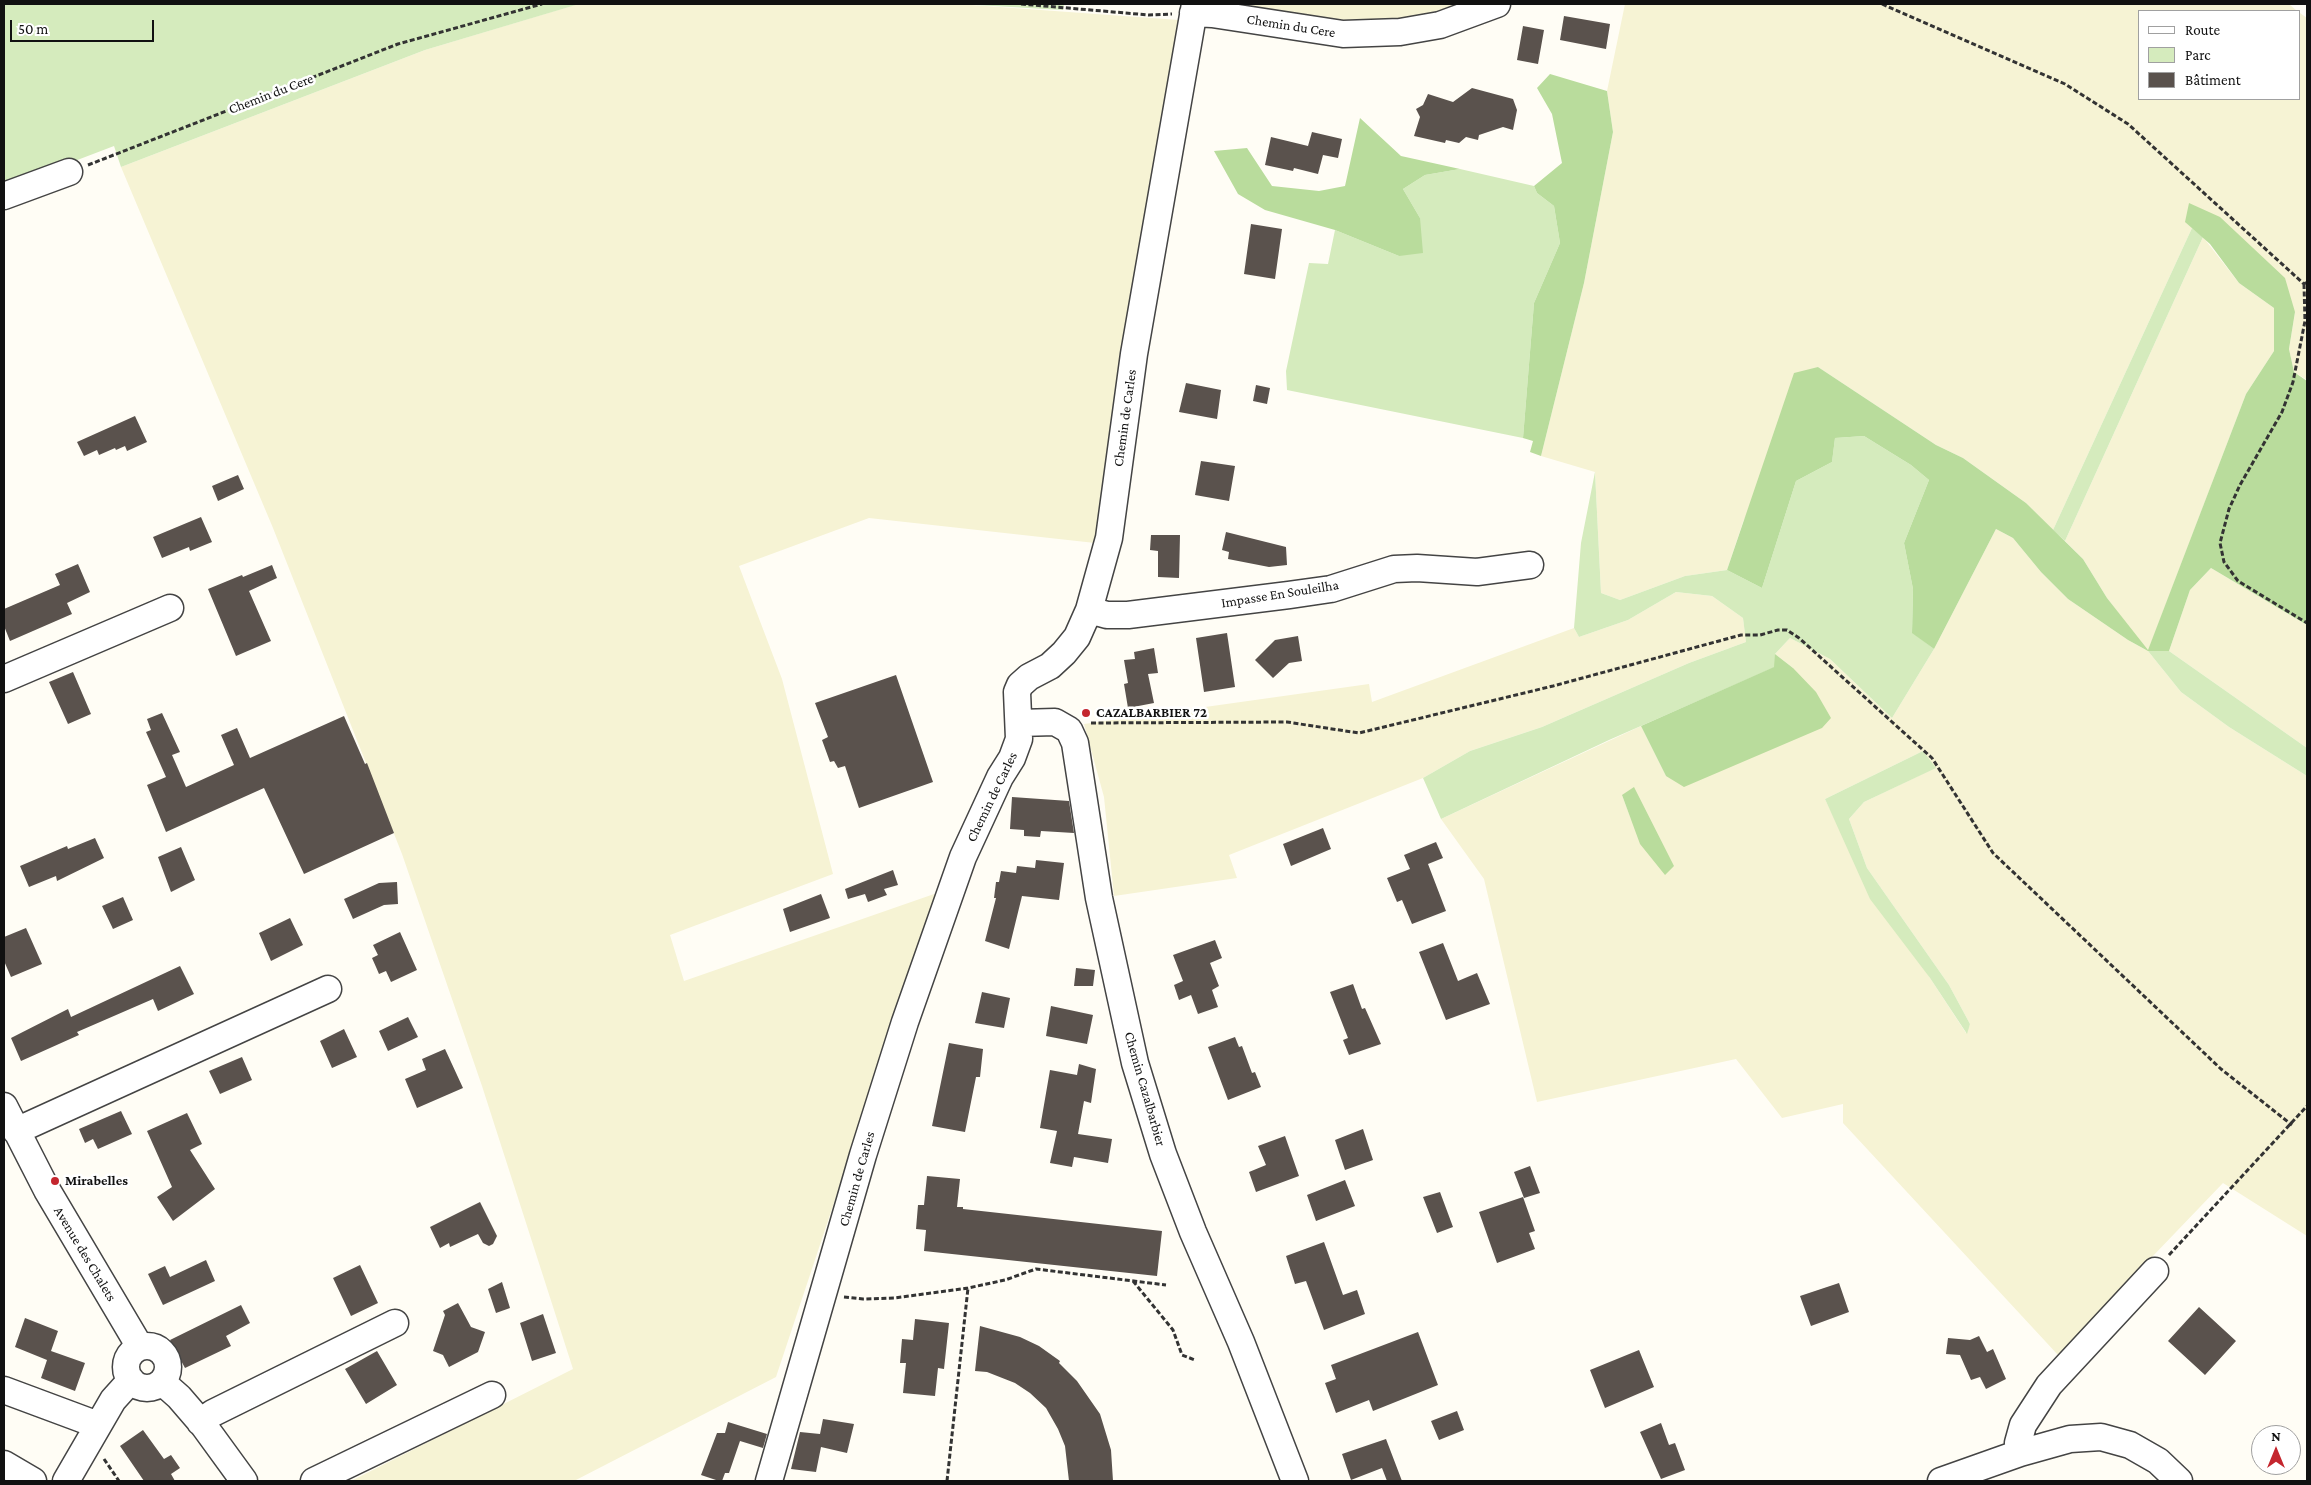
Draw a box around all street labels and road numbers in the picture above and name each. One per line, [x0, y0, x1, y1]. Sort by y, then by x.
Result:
street label: Chemin du Cere [1245, 11, 1337, 41]
street label: Chemin du Cere [226, 70, 316, 118]
street label: Chemin de Carles [1110, 368, 1140, 468]
street label: Impasse En Souleilha [1220, 576, 1340, 612]
street label: Chemin de Carles [963, 749, 1021, 845]
street label: Chemin Cazalbarbier [1121, 1030, 1169, 1148]
street label: Chemin de Carles [835, 1130, 879, 1228]
street label: Avenue des Chalets [50, 1204, 120, 1304]

